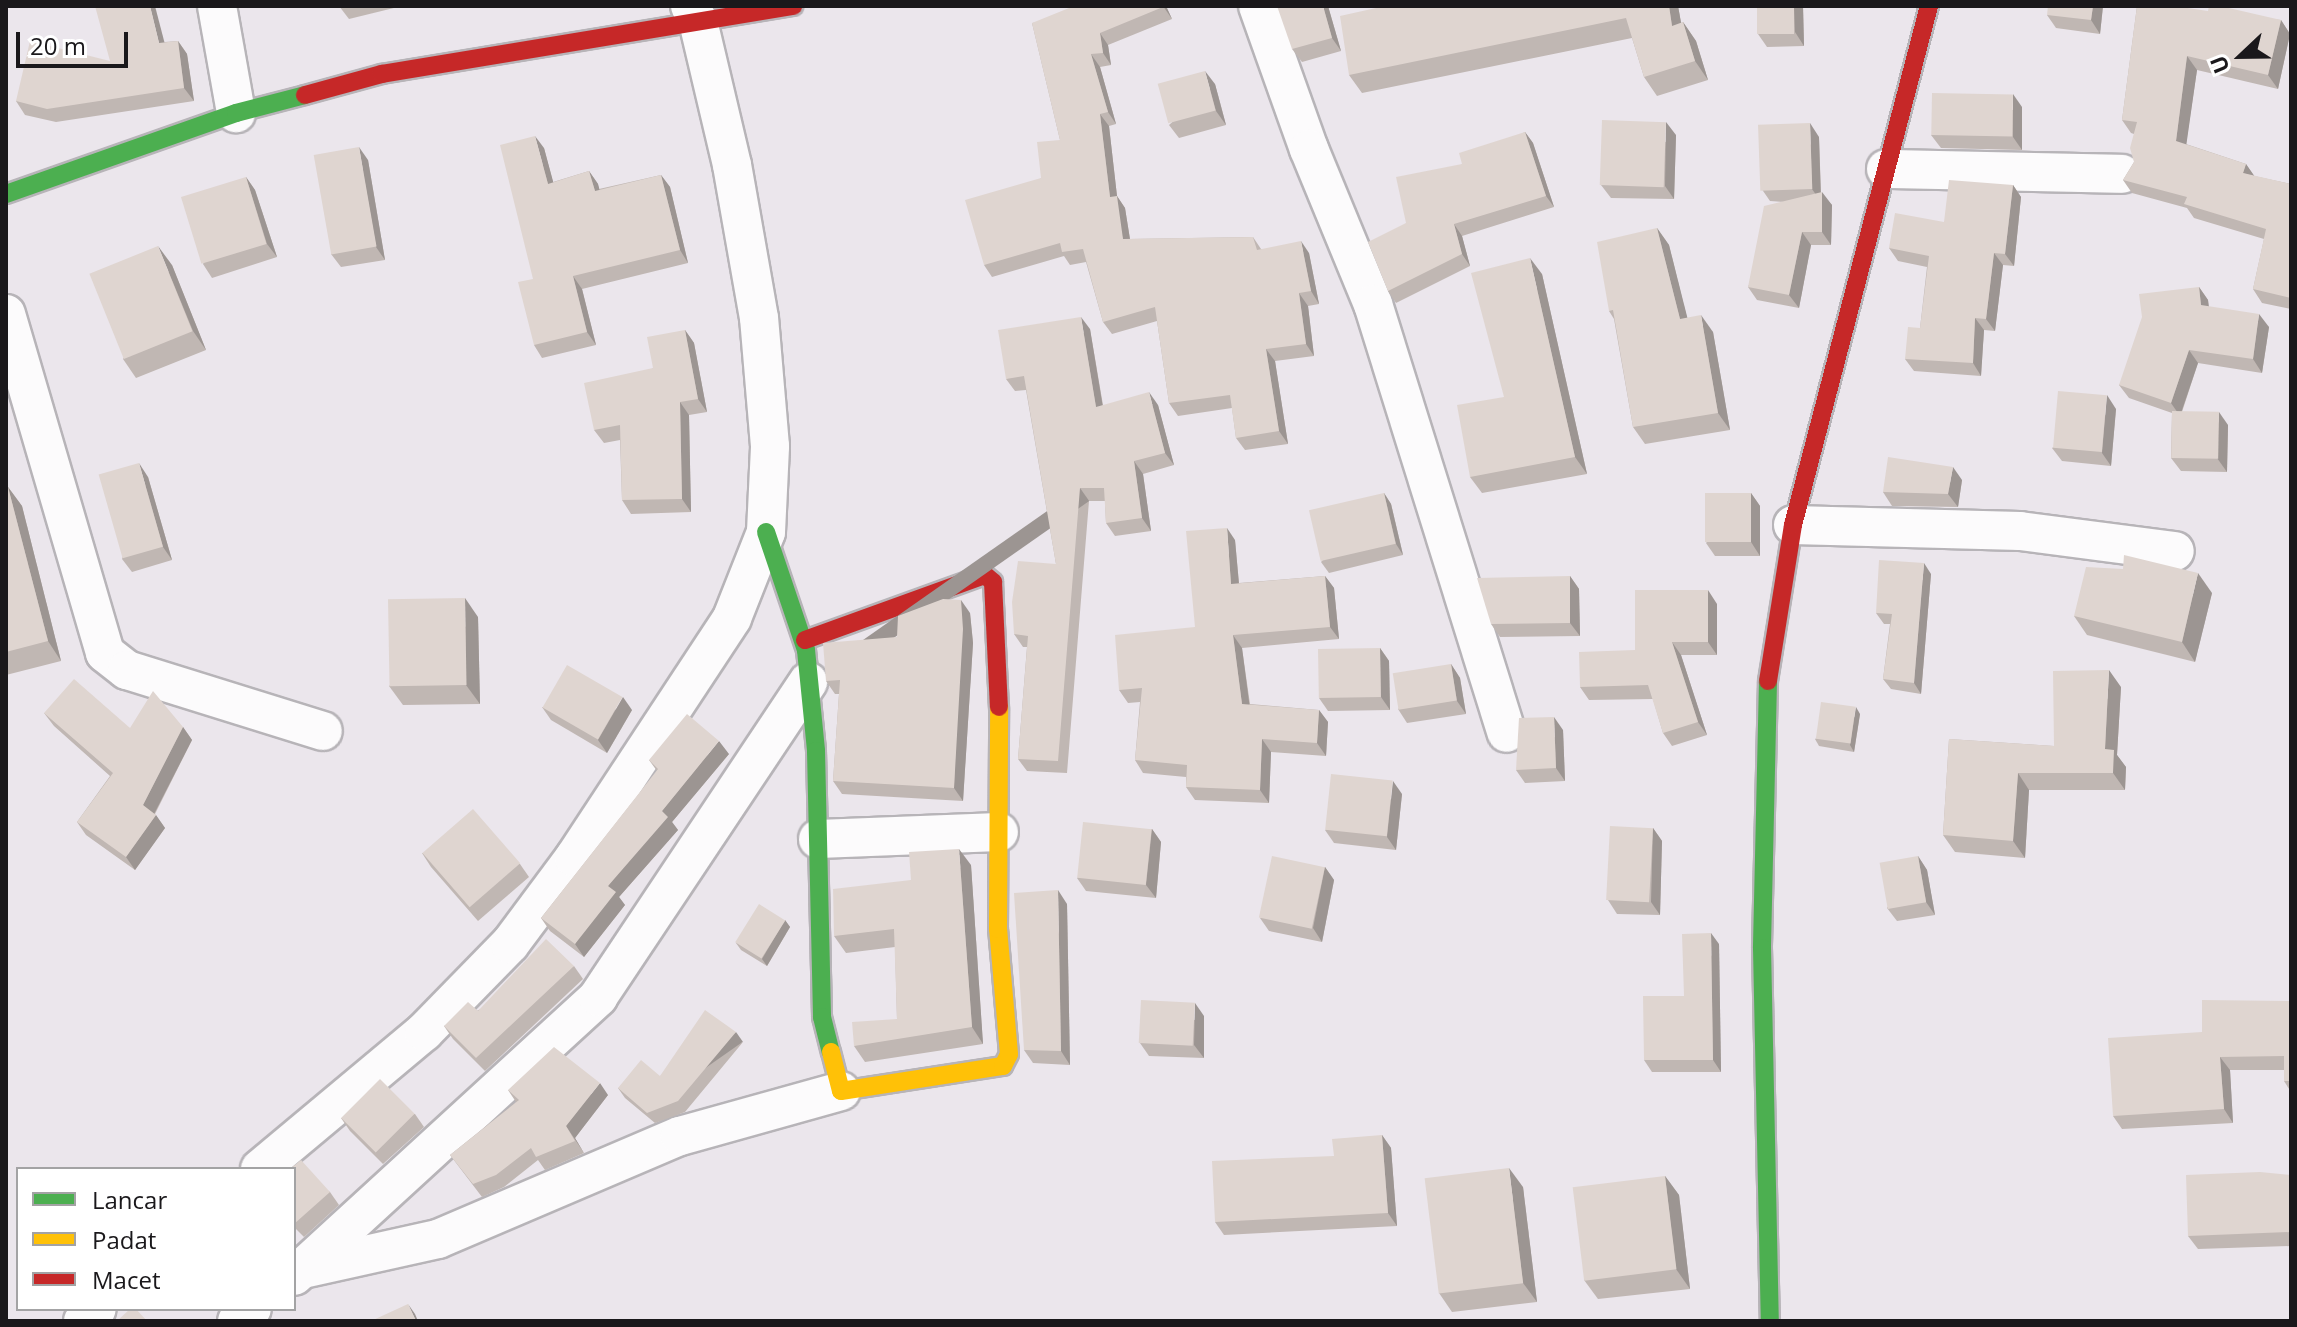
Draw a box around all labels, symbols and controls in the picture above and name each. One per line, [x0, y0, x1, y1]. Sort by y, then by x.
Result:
scale bar [20, 16, 132, 66]
north arrow [2201, 16, 2281, 96]
text: 20 m [30, 29, 86, 62]
text: U [2202, 52, 2236, 78]
legend [16, 1167, 296, 1311]
text: Lancar [92, 1183, 167, 1216]
text: Padat [92, 1223, 156, 1256]
text: Macet [92, 1263, 160, 1296]

